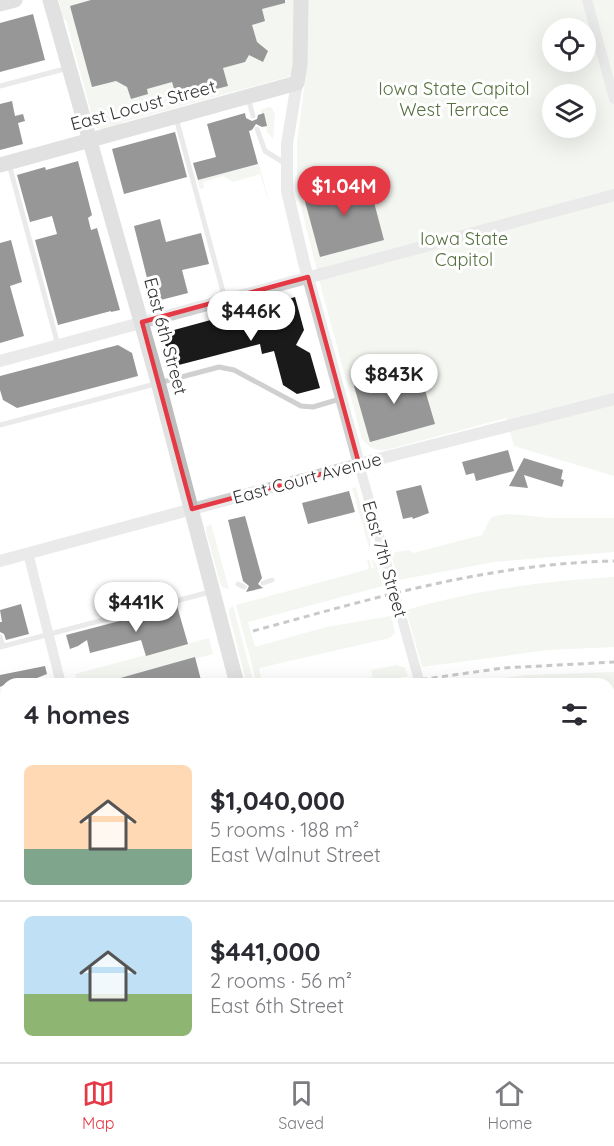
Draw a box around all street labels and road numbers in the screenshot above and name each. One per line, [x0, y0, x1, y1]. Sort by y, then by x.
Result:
street label: East Locust Street [68, 75, 218, 135]
street label: East 6th Street [139, 275, 193, 397]
street label: East Court Avenue [230, 447, 384, 509]
street label: East 7th Street [357, 498, 413, 620]

